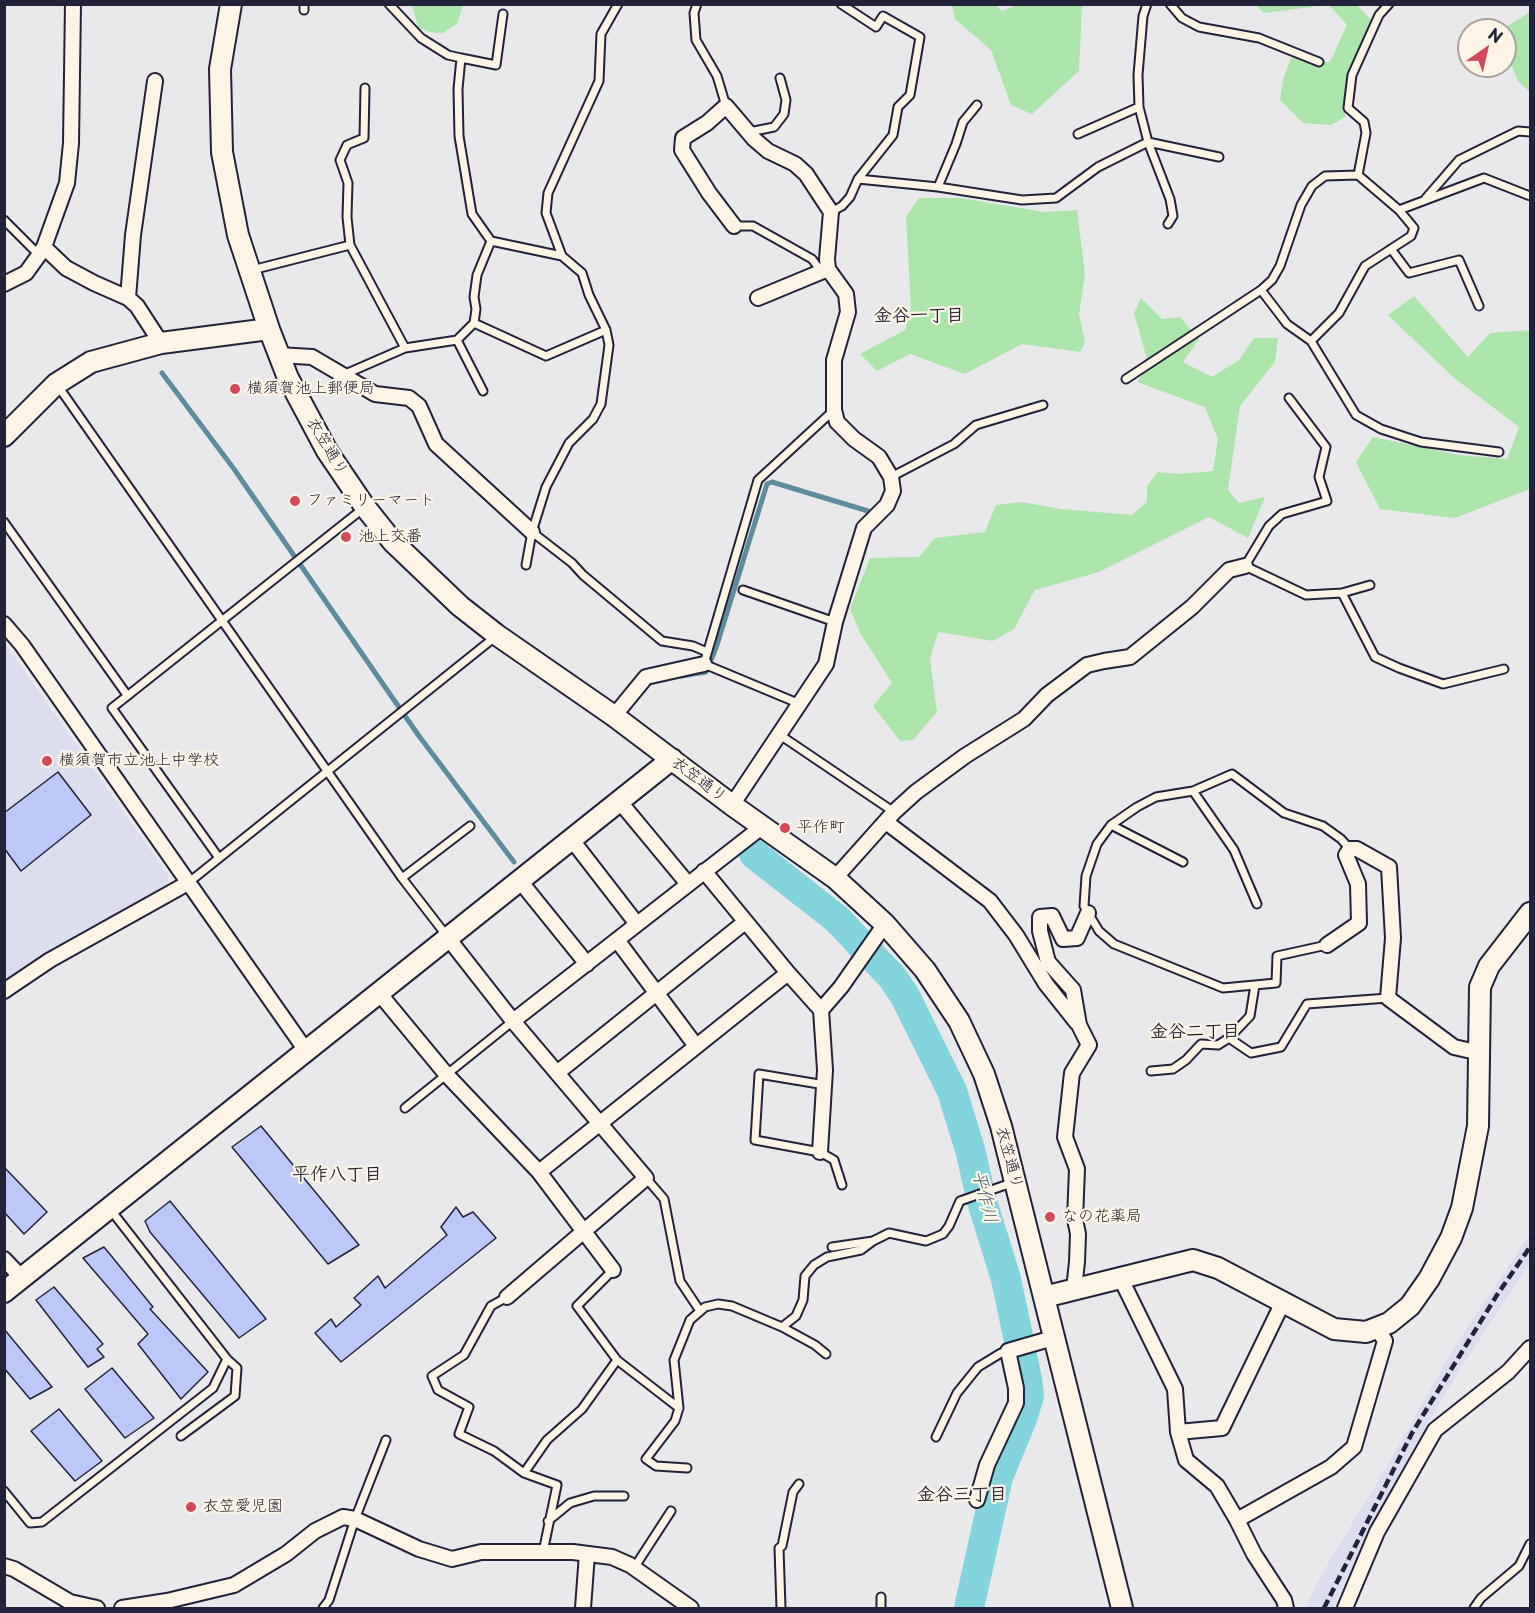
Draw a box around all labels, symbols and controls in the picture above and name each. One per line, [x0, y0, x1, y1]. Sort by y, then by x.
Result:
north arrow [1457, 18, 1517, 78]
text: N [1484, 21, 1508, 48]
district label: 金谷一丁目 [874, 305, 964, 327]
place label: 横須賀池上郵便局 [247, 379, 375, 399]
marker: 横須賀池上郵便局 [228, 382, 242, 396]
street label: 衣笠通り [302, 415, 352, 479]
place label: ファミリーマート [307, 491, 435, 511]
marker: ファミリーマート [288, 494, 302, 508]
place label: 池上交番 [358, 527, 422, 547]
marker: 池上交番 [339, 530, 353, 544]
place label: 横須賀市立池上中学校 [59, 751, 219, 771]
street label: 衣笠通り [668, 753, 730, 807]
marker: 横須賀市立池上中学校 [40, 754, 54, 768]
place label: 平作町 [797, 818, 845, 838]
marker: 平作町 [778, 821, 792, 835]
district label: 金谷二丁目 [1150, 1021, 1240, 1043]
street label: 衣笠通り [991, 1125, 1027, 1191]
district label: 平作八丁目 [292, 1164, 382, 1186]
water label: 平作川 [967, 1168, 1001, 1226]
place label: なの花薬局 [1062, 1207, 1142, 1227]
marker: なの花薬局 [1043, 1210, 1057, 1224]
district label: 金谷三丁目 [917, 1484, 1007, 1506]
place label: 衣笠愛児園 [203, 1497, 283, 1517]
marker: 衣笠愛児園 [184, 1500, 198, 1514]

